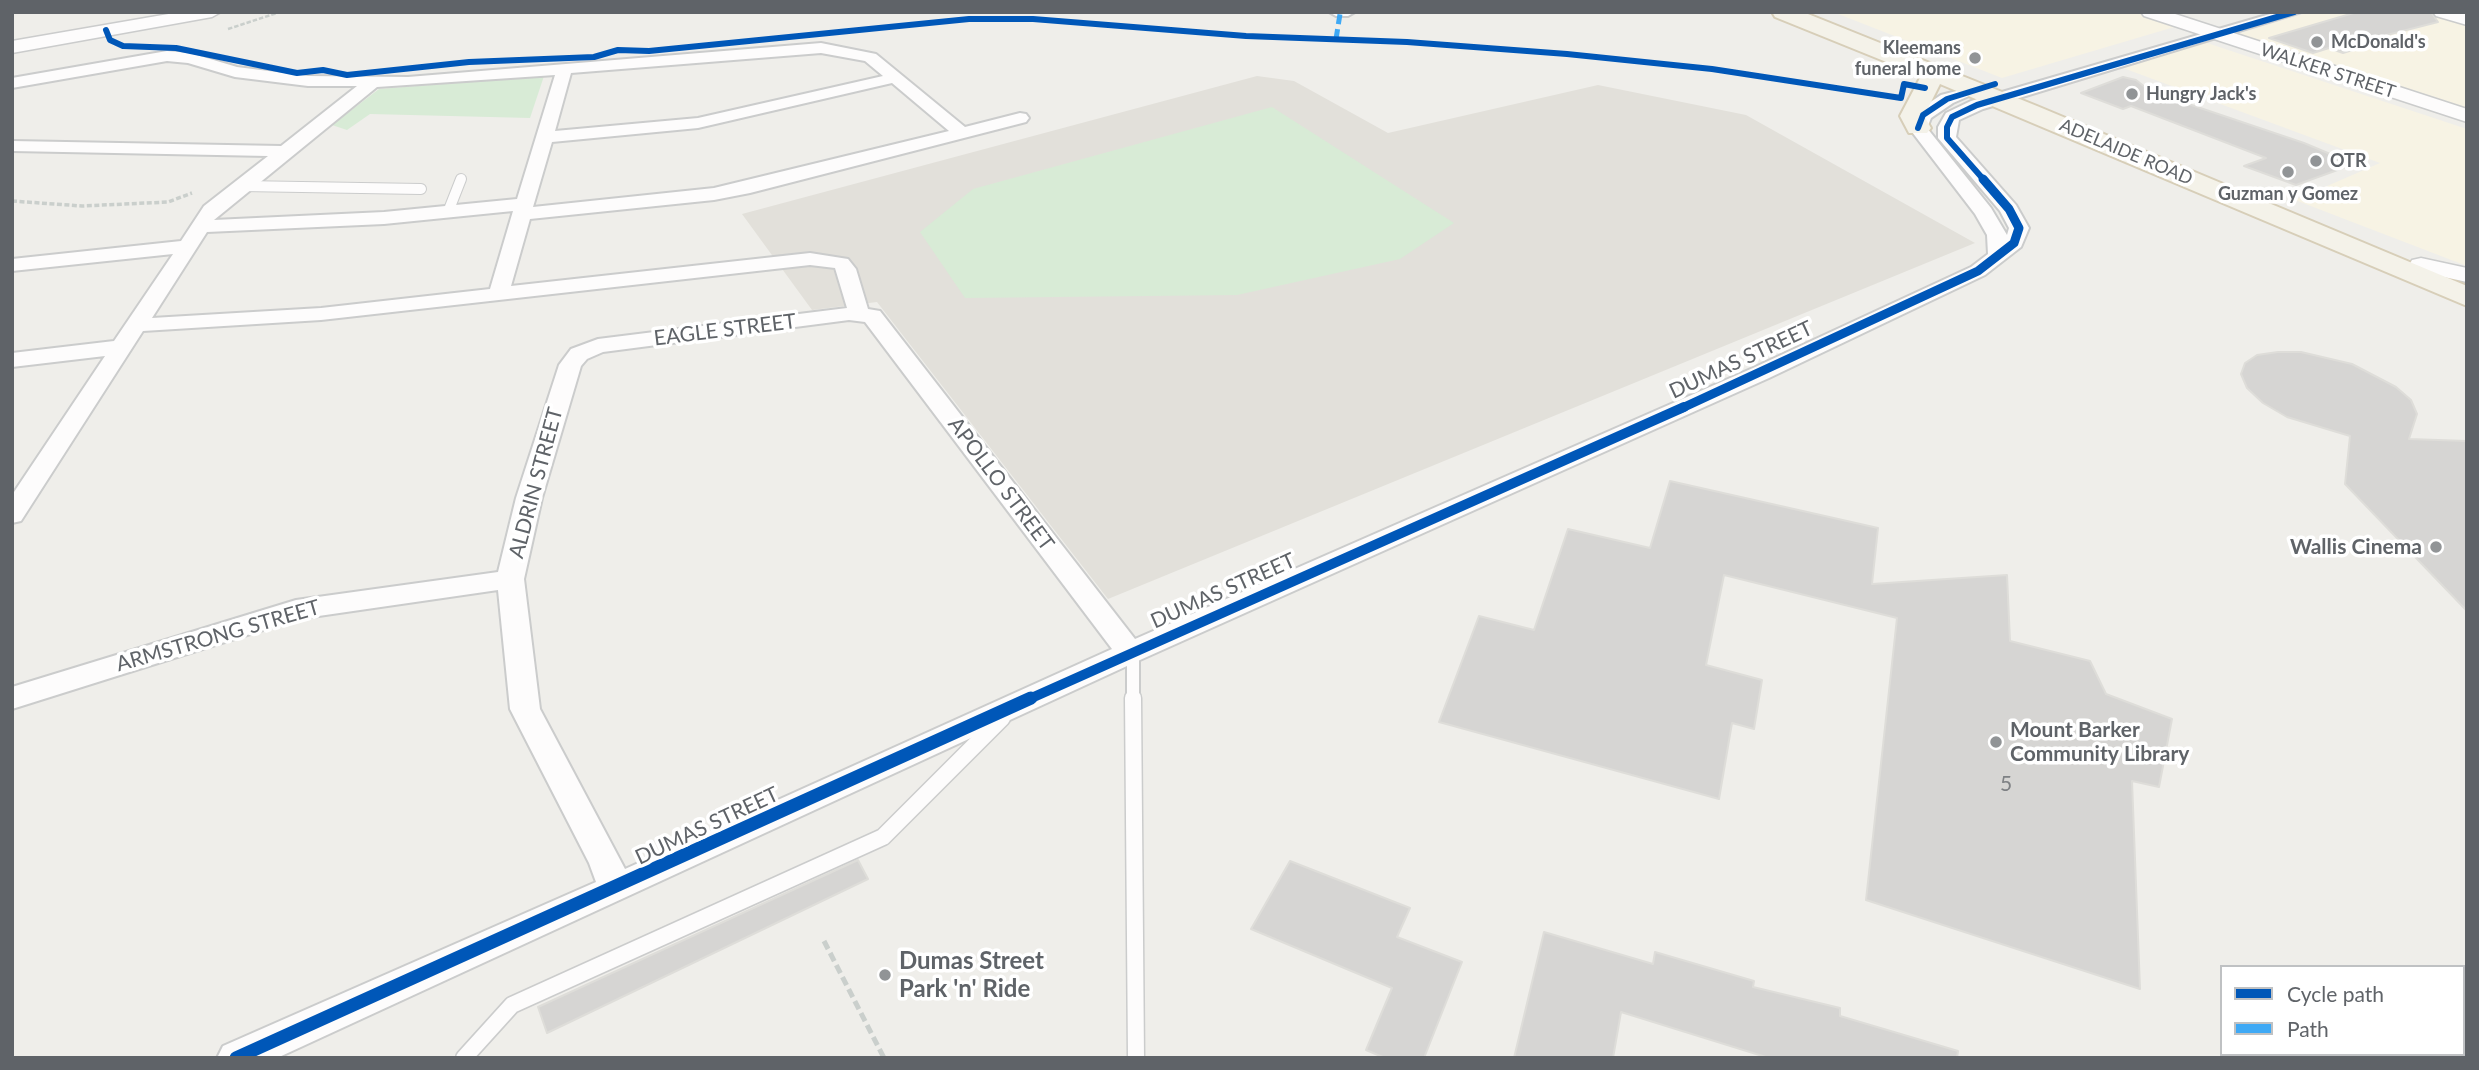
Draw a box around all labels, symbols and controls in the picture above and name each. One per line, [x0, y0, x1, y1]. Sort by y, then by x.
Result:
place label: McDonald's [2331, 31, 2426, 53]
marker: McDonald's [2309, 34, 2325, 50]
place label: Kleemans funeral home [1855, 37, 1961, 80]
street label: WALKER STREET [2258, 39, 2398, 103]
marker: Kleemans funeral home [1967, 50, 1983, 66]
place label: Hungry Jack's [2146, 83, 2256, 105]
marker: Hungry Jack's [2124, 86, 2140, 102]
street label: ADELAIDE ROAD [2056, 114, 2196, 190]
place label: OTR [2330, 150, 2366, 172]
marker: OTR [2308, 153, 2324, 169]
marker: Guzman y Gomez [2280, 164, 2296, 180]
place label: Guzman y Gomez [2218, 183, 2358, 205]
street label: EAGLE STREET [652, 309, 798, 351]
street label: DUMAS STREET [1665, 316, 1817, 404]
street label: ALDRIN STREET [504, 405, 568, 561]
street label: APOLLO STREET [943, 412, 1059, 556]
place label: Wallis Cinema [2290, 534, 2422, 560]
marker: Wallis Cinema [2428, 539, 2444, 555]
street label: DUMAS STREET [1147, 548, 1299, 634]
street label: ARMSTRONG STREET [113, 595, 323, 677]
place label: Mount Barker Community Library [2010, 717, 2189, 767]
marker: Mount Barker Community Library [1988, 734, 2004, 750]
house number: 5 [2000, 771, 2012, 797]
street label: DUMAS STREET [631, 782, 783, 870]
place label: Dumas Street Park 'n' Ride [899, 947, 1044, 1003]
legend [2220, 965, 2465, 1056]
marker: Dumas Street Park 'n' Ride [877, 967, 893, 983]
text: Cycle path [2287, 981, 2384, 1006]
text: Path [2287, 1016, 2329, 1041]

